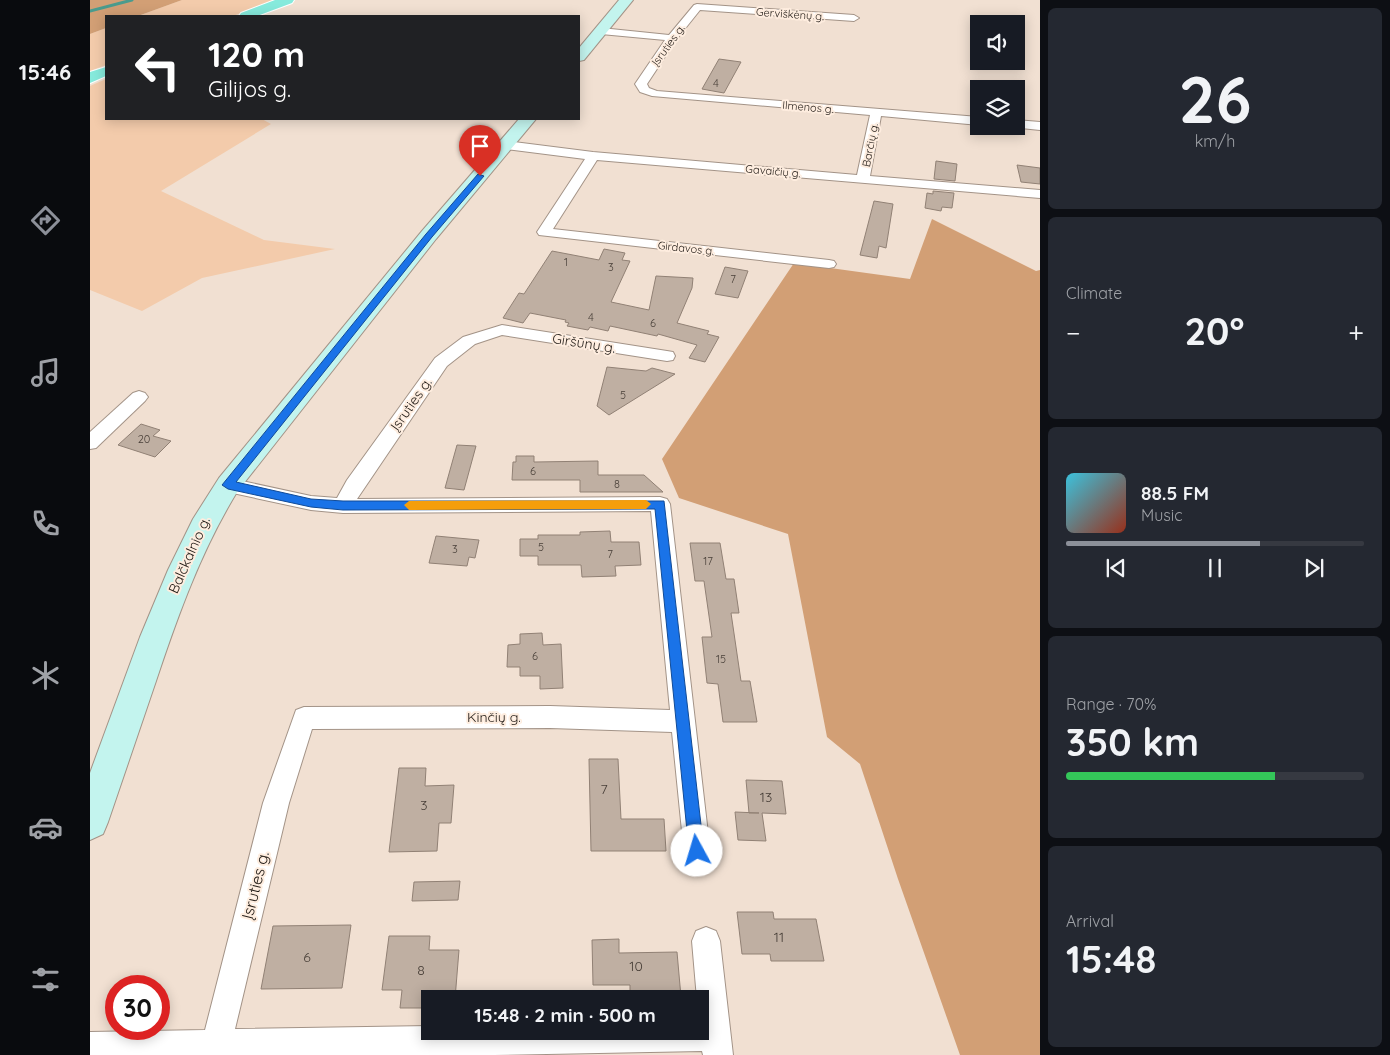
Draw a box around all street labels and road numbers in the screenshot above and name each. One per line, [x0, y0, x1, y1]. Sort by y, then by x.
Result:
street label: Gerviškėnų g. [755, 5, 825, 23]
street label: Įsruties g. [648, 22, 688, 68]
street label: Ilmenos g. [782, 98, 834, 116]
street label: Barčių g. [859, 122, 881, 168]
street label: Gavaičių g. [745, 162, 801, 180]
street label: Girdavos g. [657, 238, 715, 258]
street label: Giršūnų g. [551, 329, 617, 357]
street label: Įsruties g. [386, 374, 436, 434]
street label: Balčkalnio g. [164, 514, 214, 596]
street label: Kinčių g. [467, 708, 521, 726]
street label: Įsruties g. [237, 849, 273, 921]

